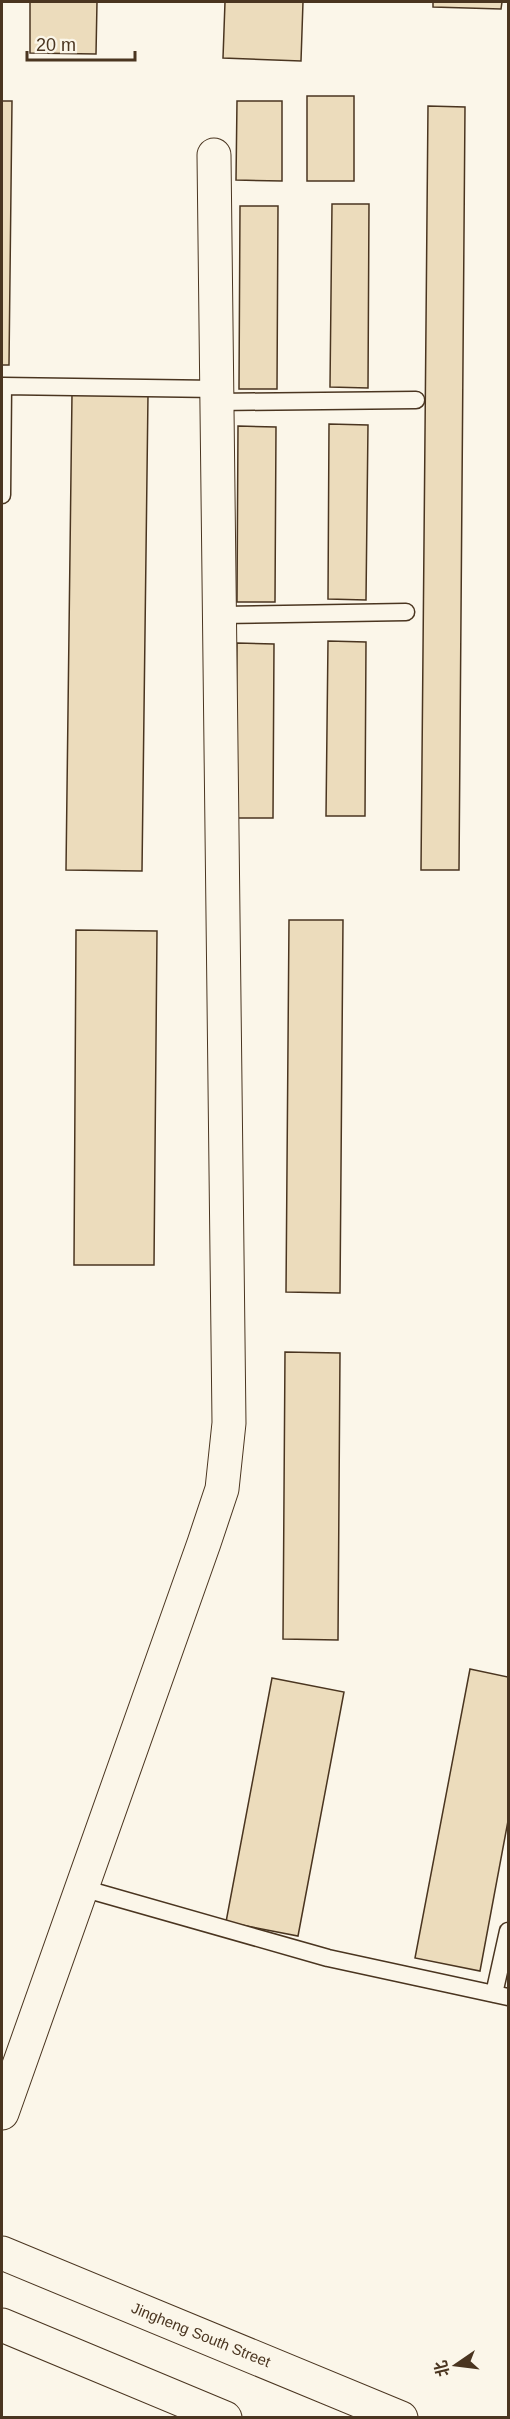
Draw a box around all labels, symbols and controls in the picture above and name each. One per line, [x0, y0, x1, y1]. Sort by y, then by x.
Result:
scale bar [27, 24, 135, 62]
text: 20 m [36, 35, 76, 55]
street label: Jingheng South Street [129, 2299, 274, 2371]
north arrow [426, 2335, 486, 2395]
text: 北 [432, 2359, 452, 2378]

